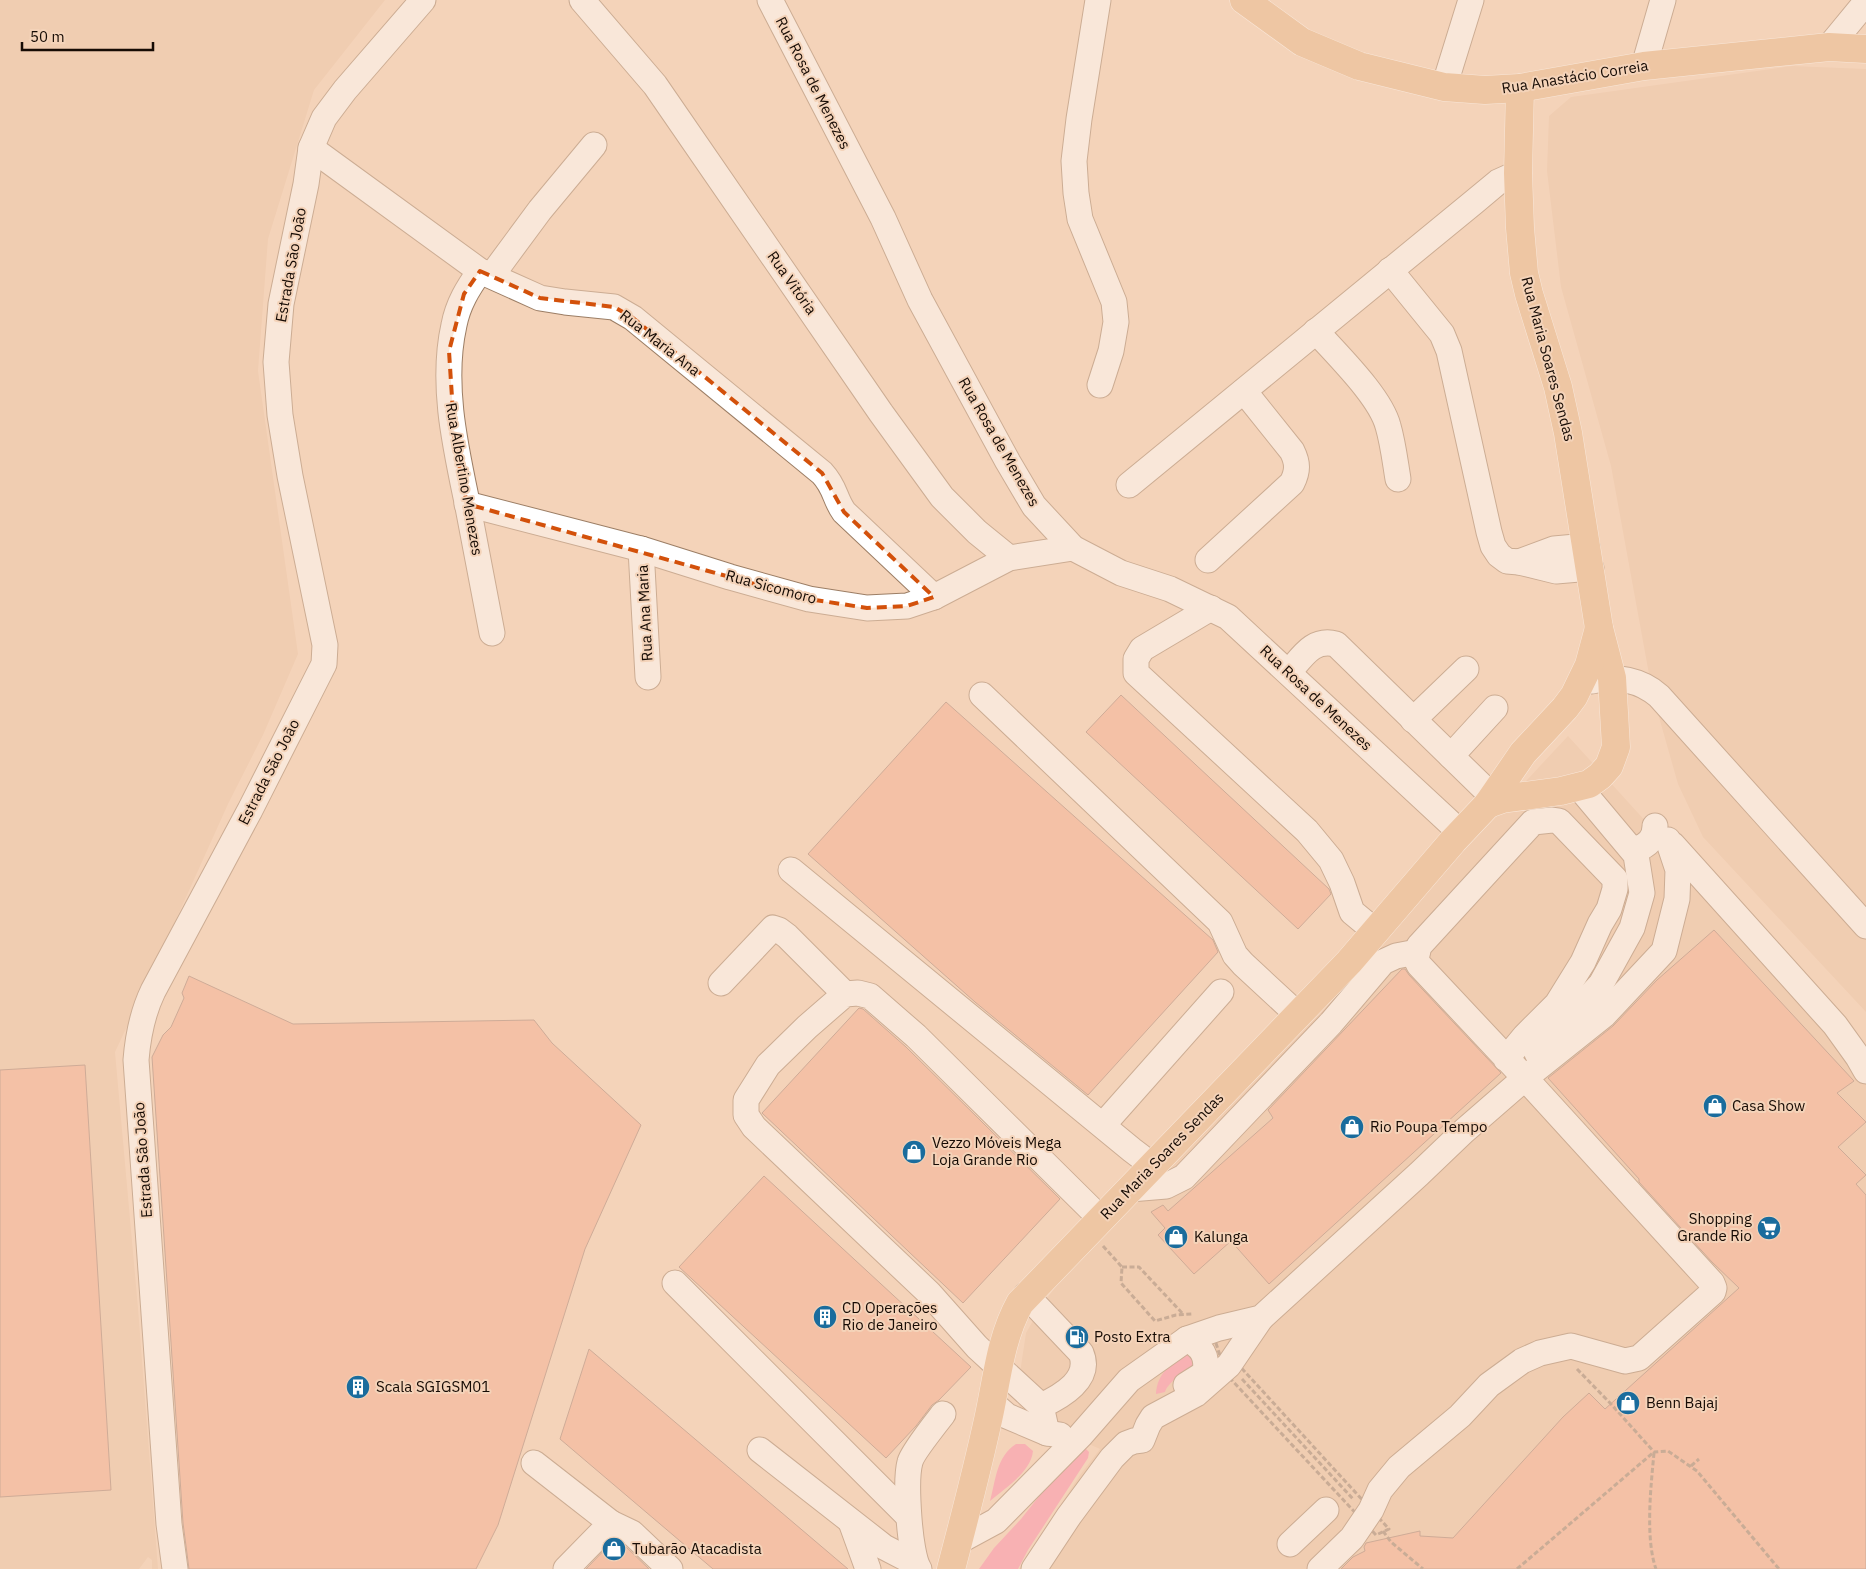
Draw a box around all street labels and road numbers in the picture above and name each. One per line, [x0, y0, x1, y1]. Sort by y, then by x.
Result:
street label: Rua Rosa de Menezes [772, 13, 855, 152]
street label: Rua Anastácio Correia [1500, 56, 1650, 97]
street label: Estrada São João [271, 206, 310, 324]
street label: Rua Vitória [764, 247, 821, 318]
street label: Rua Maria Soares Sendas [1517, 274, 1580, 443]
street label: Rua Maria Ana [616, 305, 704, 380]
street label: Rua Rosa de Menezes [955, 374, 1044, 510]
street label: Rua Albertino Menezes [442, 401, 487, 557]
street label: Rua Ana Maria [632, 564, 657, 662]
street label: Rua Sicomoro [724, 565, 819, 608]
street label: Rua Rosa de Menezes [1256, 641, 1376, 754]
street label: Estrada São João [234, 716, 303, 828]
street label: Rua Maria Soares Sendas [1096, 1088, 1227, 1223]
street label: Estrada São João [129, 1101, 156, 1219]

